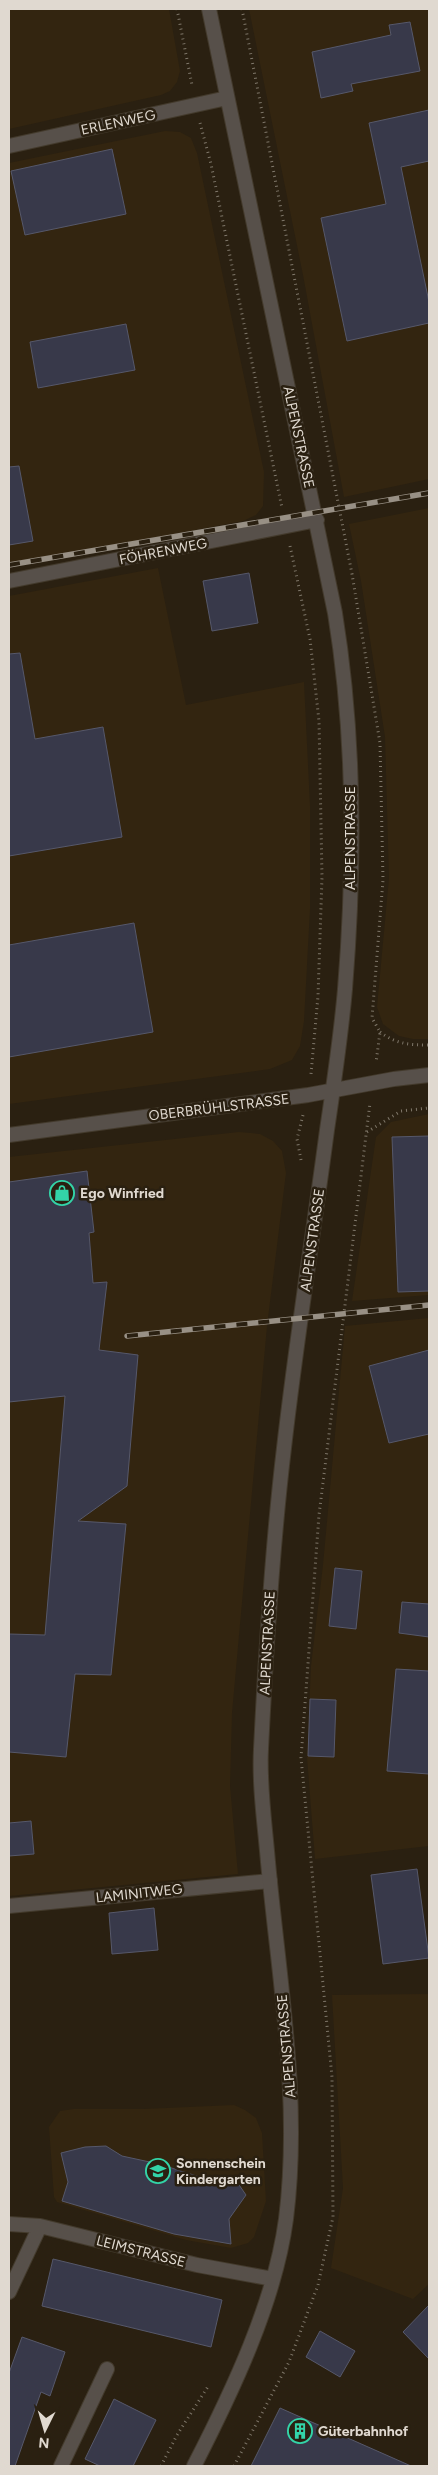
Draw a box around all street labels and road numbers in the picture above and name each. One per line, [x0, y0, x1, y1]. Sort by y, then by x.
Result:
street label: ERLENWEG [79, 106, 157, 139]
street label: ALPENSTRASSE [279, 384, 318, 490]
street label: FÖHRENWEG [118, 535, 209, 568]
street label: ALPENSTRASSE [342, 786, 359, 890]
street label: OBERBRÜHLSTRASSE [148, 1090, 290, 1125]
street label: ALPENSTRASSE [297, 1187, 328, 1293]
street label: ALPENSTRASSE [256, 1591, 279, 1695]
street label: LAMINITWEG [95, 1880, 184, 1907]
street label: ALPENSTRASSE [273, 1993, 300, 2099]
street label: LEIMSTRASSE [95, 2232, 187, 2271]

